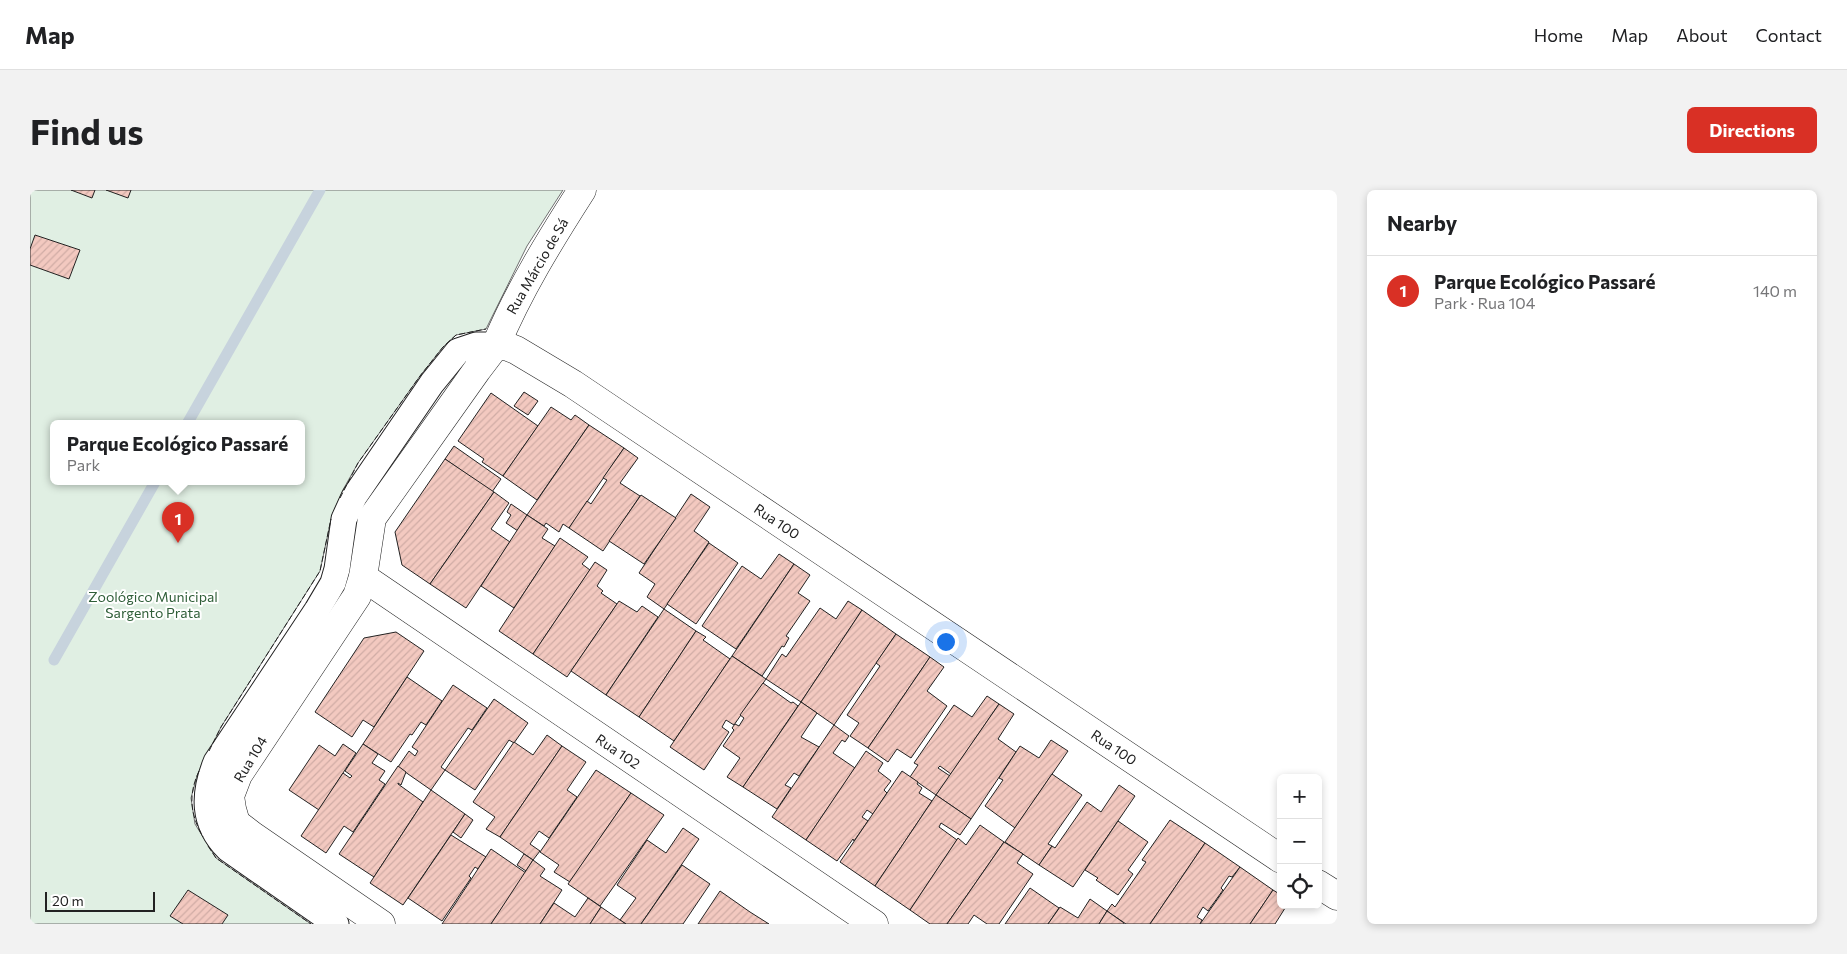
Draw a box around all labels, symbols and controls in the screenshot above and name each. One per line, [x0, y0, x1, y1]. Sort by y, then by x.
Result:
text: Map [25, 20, 75, 49]
text: Home [1534, 24, 1583, 46]
text: Map [1611, 24, 1648, 46]
text: About [1676, 24, 1728, 46]
text: Contact [1756, 24, 1822, 46]
button: Directions [1687, 107, 1817, 153]
text: Find us [30, 109, 144, 152]
text: Nearby [1387, 210, 1457, 235]
street label: Rua Márcio de Sá [503, 215, 571, 317]
text: Parque Ecológico Passaré [1434, 270, 1656, 293]
text: 1 [1399, 281, 1407, 300]
text: 140 m [1753, 281, 1797, 300]
text: Park · Rua 104 [1434, 293, 1535, 312]
popup [50, 420, 305, 485]
text: Parque Ecológico Passaré [67, 432, 288, 455]
text: Park [67, 455, 100, 474]
street label: Rua 100 [751, 500, 803, 542]
pin: 1 [162, 502, 194, 543]
park label: Zoológico Municipal Sargento Prata [88, 588, 218, 621]
your location [933, 629, 959, 655]
street label: Rua 100 [1088, 726, 1140, 768]
street label: Rua 102 [593, 730, 644, 772]
street label: Rua 104 [230, 732, 271, 785]
map controls [1277, 774, 1322, 909]
button: + [1277, 774, 1322, 819]
button: − [1277, 819, 1322, 864]
button: locate [1277, 864, 1322, 909]
scale bar [45, 889, 155, 912]
text: 20 m [52, 892, 84, 909]

